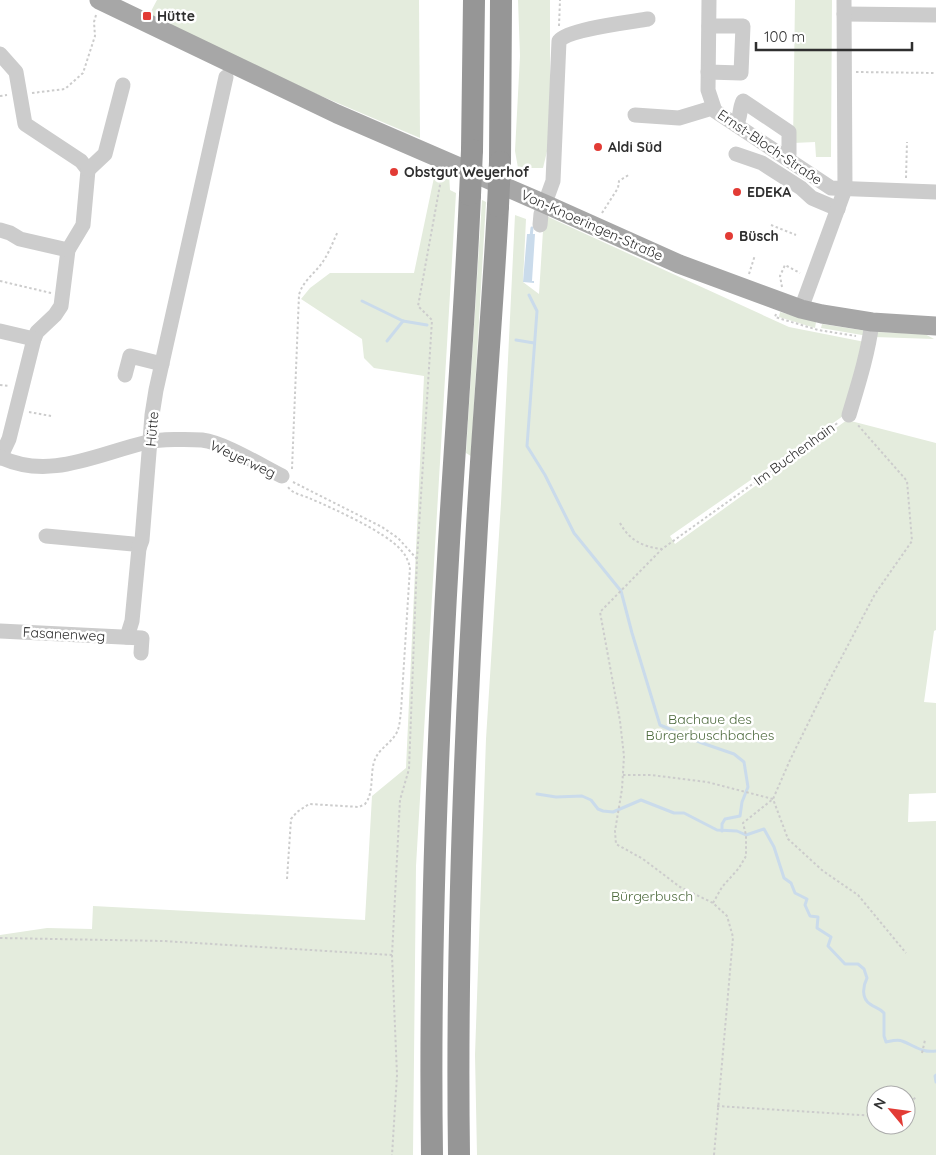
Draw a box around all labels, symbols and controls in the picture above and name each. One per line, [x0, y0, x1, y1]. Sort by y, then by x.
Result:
place label: Hütte [157, 7, 195, 25]
marker: Hütte [141, 10, 153, 22]
scale bar [756, 20, 912, 52]
text: 100 m [764, 27, 805, 46]
street label: Ernst-Bloch-Straße [714, 105, 826, 189]
place label: Aldi Süd [608, 138, 662, 156]
marker: Aldi Süd [592, 141, 604, 153]
place label: Obstgut Weyerhof [404, 163, 530, 181]
marker: Obstgut Weyerhof [388, 166, 400, 178]
place label: EDEKA [747, 183, 791, 201]
street label: Von-Knoeringen-Straße [518, 185, 666, 265]
marker: EDEKA [731, 186, 743, 198]
place label: Büsch [739, 227, 779, 245]
marker: Büsch [723, 230, 735, 242]
street label: Hütte [141, 411, 163, 447]
street label: Im Buchenhain [750, 419, 838, 489]
street label: Weyerweg [207, 436, 279, 482]
street label: Fasanenweg [22, 623, 106, 645]
park label: Bachaue des Bürgerbuschbaches [646, 710, 774, 744]
park label: Bürgerbusch [611, 887, 693, 905]
north arrow [866, 1085, 916, 1135]
text: N [869, 1095, 890, 1113]

